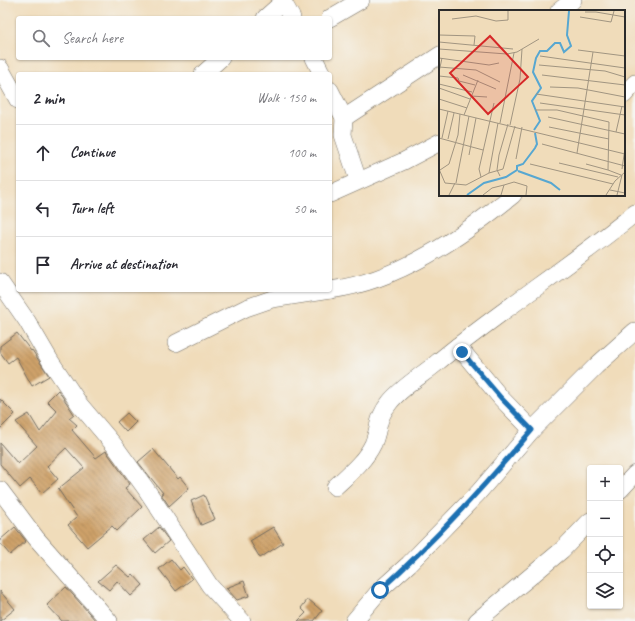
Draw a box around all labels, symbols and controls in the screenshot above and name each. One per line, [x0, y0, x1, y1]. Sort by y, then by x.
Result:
inset map [439, 10, 625, 196]
search box [16, 16, 332, 60]
icon: search [30, 27, 52, 49]
text: Search here [62, 29, 123, 48]
text: 2 min [32, 88, 65, 109]
text: Walk · 150 m [257, 90, 316, 106]
icon: ahead [32, 142, 54, 164]
text: Continue [70, 143, 115, 162]
text: 100 m [288, 145, 316, 161]
icon: left [32, 198, 54, 220]
text: Turn left [70, 199, 113, 218]
text: 50 m [294, 201, 316, 217]
icon: arrive [32, 254, 54, 276]
text: Arrive at destination [70, 255, 177, 274]
route end [453, 343, 471, 361]
map controls [587, 465, 623, 609]
button: + [587, 465, 623, 501]
button: − [587, 501, 623, 537]
button: locate [587, 537, 623, 573]
button: layers [587, 573, 623, 609]
route start [371, 581, 389, 599]

